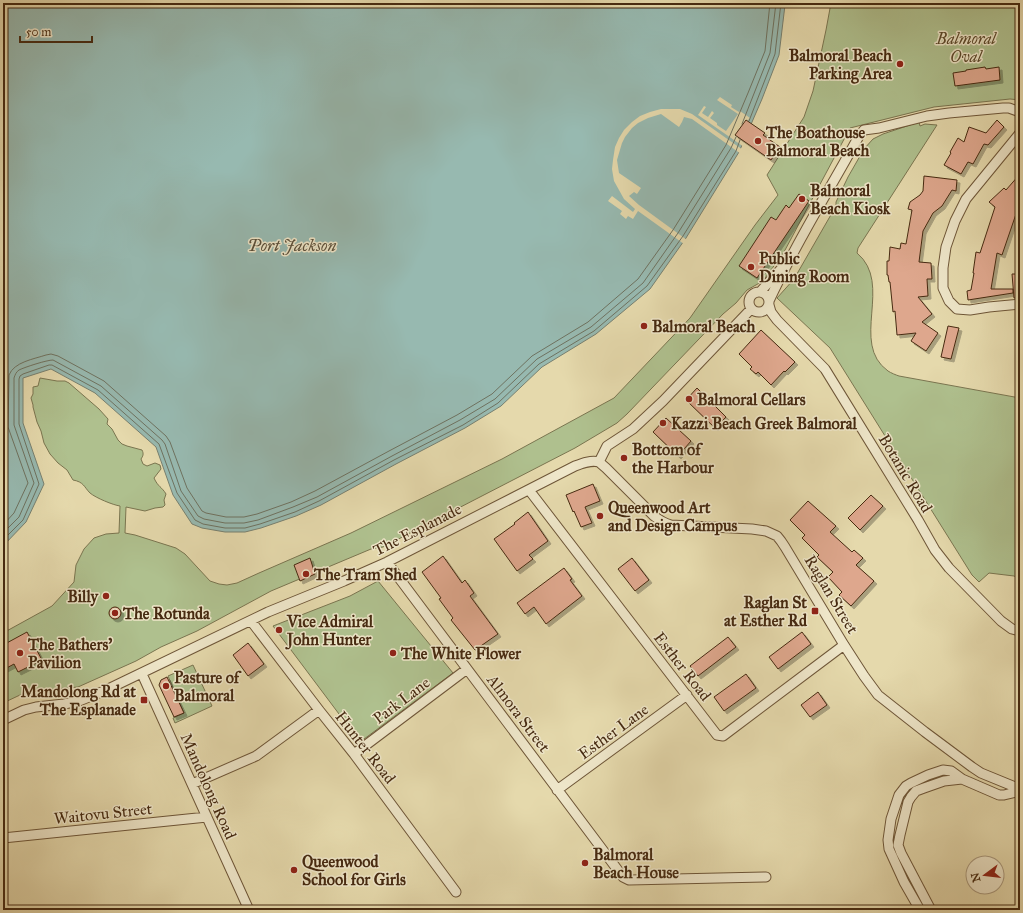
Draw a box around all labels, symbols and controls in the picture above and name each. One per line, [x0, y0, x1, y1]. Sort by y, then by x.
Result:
scale bar [20, 18, 92, 44]
text: 50 m [26, 25, 51, 39]
park label: Balmoral Oval [935, 29, 998, 66]
place label: Balmoral Beach Parking Area [789, 46, 893, 84]
marker: Balmoral Beach Parking Area [895, 59, 905, 69]
place label: The Boathouse Balmoral Beach [765, 123, 869, 160]
marker: The Boathouse Balmoral Beach [753, 136, 763, 146]
place label: Balmoral Beach Kiosk [810, 181, 891, 218]
marker: Balmoral Beach Kiosk [797, 194, 807, 204]
water label: Port Jackson [248, 235, 337, 256]
place label: Public Dining Room [759, 249, 850, 287]
marker: Public Dining Room [746, 262, 756, 272]
place label: Balmoral Beach [652, 317, 755, 336]
marker: Balmoral Beach [639, 321, 649, 331]
place label: Balmoral Cellars [697, 390, 806, 409]
marker: Balmoral Cellars [684, 394, 694, 404]
place label: Kazzi Beach Greek Balmoral [671, 414, 858, 433]
marker: Kazzi Beach Greek Balmoral [658, 418, 668, 428]
street label: Botanic Road [875, 430, 936, 516]
place label: Bottom of the Harbour [631, 440, 715, 477]
marker: Bottom of the Harbour [619, 453, 629, 463]
place label: Queenwood Art and Design Campus [608, 498, 738, 536]
street label: The Esplanade [370, 499, 465, 560]
marker: Queenwood Art and Design Campus [595, 511, 605, 521]
street label: Raglan Street [800, 551, 863, 638]
place label: The Tram Shed [313, 565, 418, 584]
marker: The Tram Shed [301, 569, 311, 579]
place label: Billy [67, 587, 100, 607]
marker: Billy [101, 591, 111, 601]
place label: Raglan St at Esther Rd [724, 593, 808, 630]
place label: The Rotunda [122, 604, 211, 623]
marker: Raglan St at Esther Rd [810, 606, 820, 616]
marker: The Rotunda [110, 608, 120, 618]
place label: Vice Admiral John Hunter [285, 612, 374, 650]
marker: Vice Admiral John Hunter [274, 625, 284, 635]
street label: Esther Road [650, 628, 715, 704]
place label: The Bathers' Pavilion [27, 635, 112, 672]
place label: The White Flower [400, 644, 522, 663]
marker: The Bathers' Pavilion [15, 648, 25, 658]
marker: The White Flower [388, 648, 398, 658]
place label: Pasture of Balmoral [174, 668, 242, 705]
street label: Almora Street [483, 670, 554, 756]
street label: Park Lane [369, 673, 434, 728]
marker: Pasture of Balmoral [161, 681, 171, 691]
place label: Mandolong Rd at The Esplanade [21, 682, 136, 720]
marker: Mandolong Rd at The Esplanade [139, 695, 149, 705]
street label: Esther Lane [575, 699, 652, 763]
street label: Hunter Road [331, 707, 400, 787]
street label: Mandolong Road [176, 730, 240, 843]
street label: Waitovu Street [53, 799, 153, 828]
place label: Balmoral Beach House [593, 845, 679, 882]
place label: Queenwood School for Girls [302, 852, 406, 889]
north arrow [965, 855, 1005, 895]
marker: Balmoral Beach House [580, 858, 590, 868]
marker: Queenwood School for Girls [289, 865, 299, 875]
text: N [968, 871, 983, 884]

